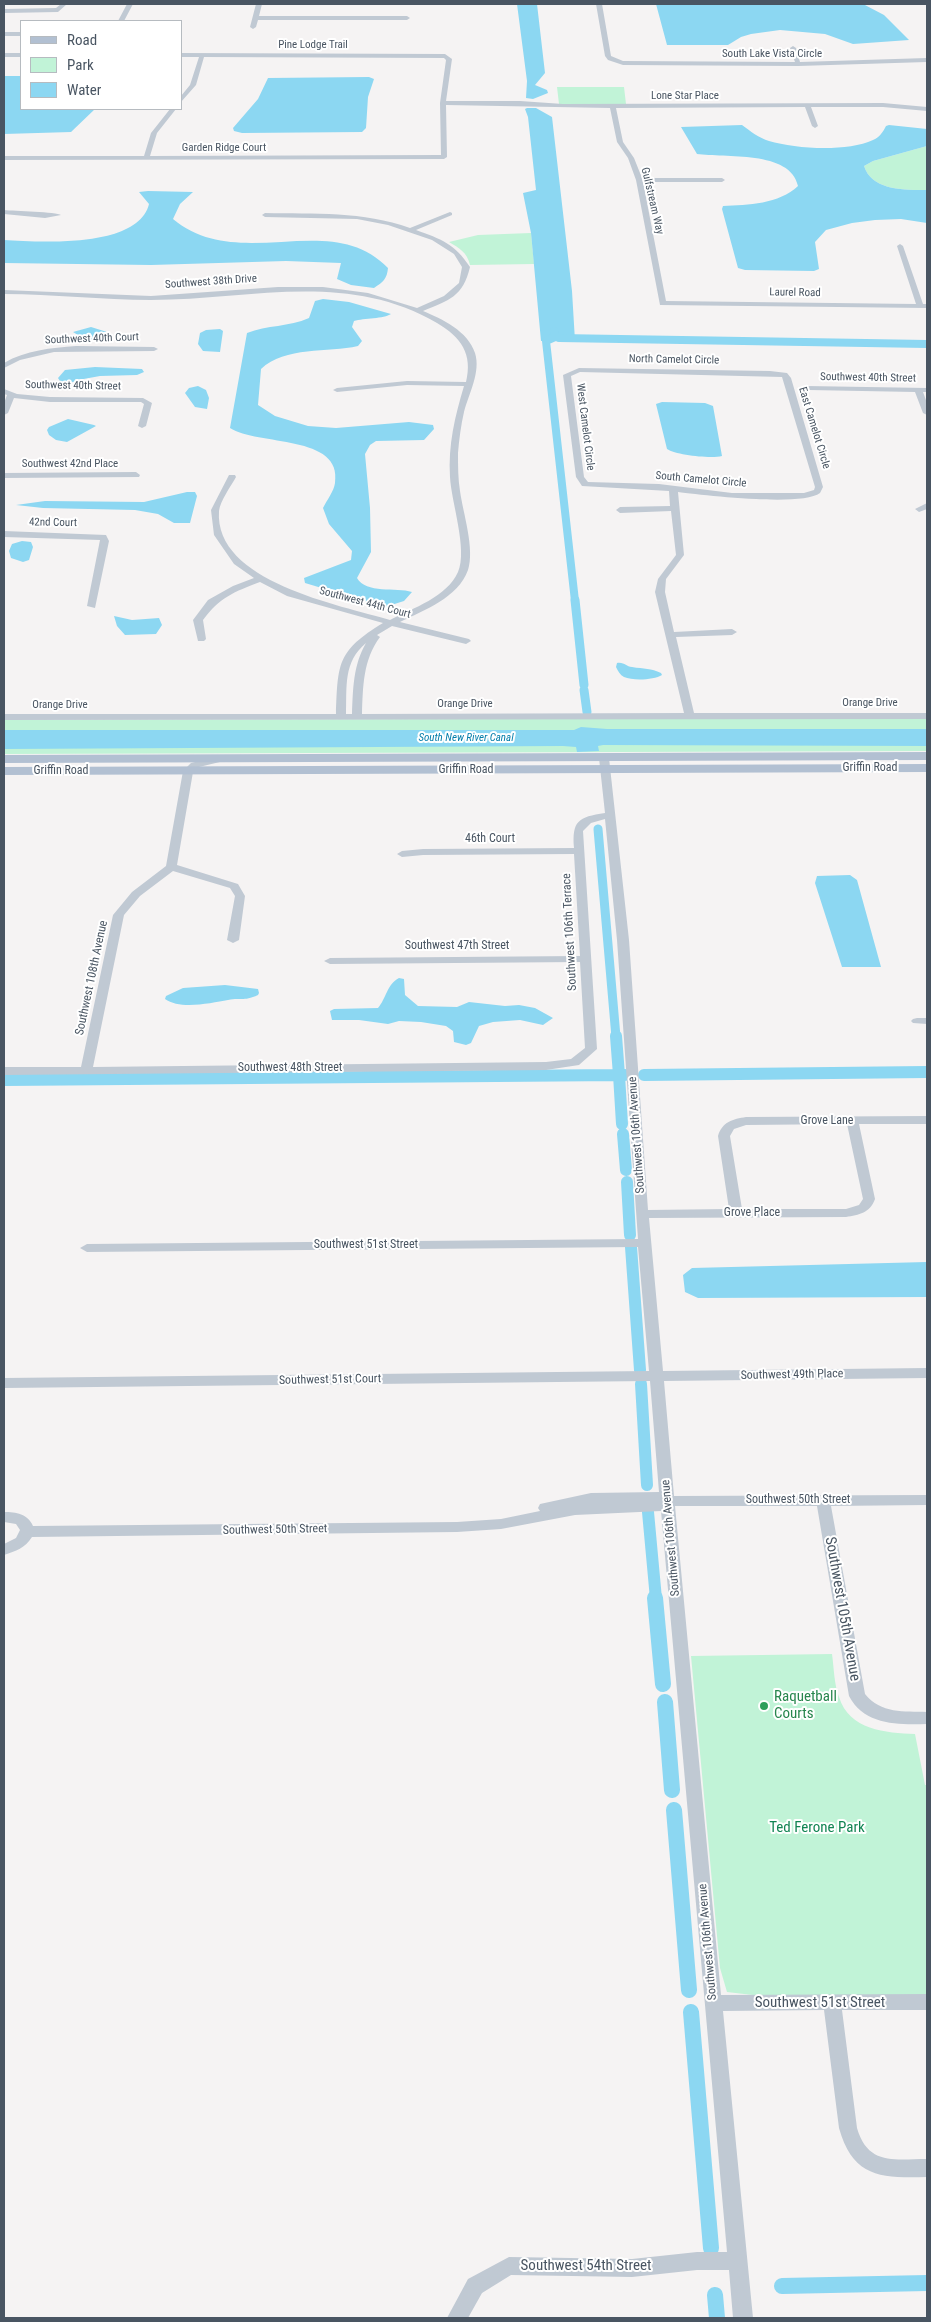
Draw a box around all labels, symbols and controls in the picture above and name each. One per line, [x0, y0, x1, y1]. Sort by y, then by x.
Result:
legend [20, 20, 182, 110]
text: Road [67, 31, 97, 49]
street label: Pine Lodge Trail [278, 38, 348, 52]
street label: South Lake Vista Circle [722, 47, 822, 61]
text: Park [67, 56, 94, 74]
text: Water [67, 81, 101, 99]
street label: Lone Star Place [651, 89, 719, 103]
street label: Garden Ridge Court [182, 141, 266, 155]
street label: Gulfstream Way [638, 166, 666, 236]
street label: Southwest 38th Drive [165, 272, 257, 292]
street label: Laurel Road [769, 286, 821, 300]
street label: Southwest 40th Court [45, 331, 139, 347]
street label: North Camelot Circle [629, 353, 719, 367]
street label: Southwest 40th Street [820, 371, 916, 385]
street label: Southwest 40th Street [25, 379, 121, 393]
street label: West Camelot Circle [573, 383, 597, 471]
street label: East Camelot Circle [795, 385, 833, 471]
street label: Southwest 42nd Place [22, 457, 118, 471]
street label: South Camelot Circle [655, 469, 747, 491]
street label: 42nd Court [29, 516, 77, 530]
street label: Southwest 44th Court [318, 584, 412, 622]
street label: Orange Drive [842, 696, 898, 710]
street label: Orange Drive [437, 697, 493, 711]
street label: Orange Drive [32, 698, 88, 712]
water label: South New River Canal [418, 731, 514, 745]
street label: Griffin Road [842, 761, 898, 775]
street label: Griffin Road [438, 763, 494, 777]
street label: Griffin Road [33, 764, 89, 778]
street label: 46th Court [465, 832, 515, 846]
street label: Southwest 106th Terrace [560, 873, 580, 991]
street label: Southwest 108th Avenue [73, 919, 111, 1037]
street label: Southwest 47th Street [405, 939, 509, 953]
street label: Southwest 48th Street [238, 1061, 342, 1075]
street label: Southwest 106th Avenue [626, 1076, 648, 1194]
street label: Grove Lane [801, 1114, 853, 1128]
street label: Grove Place [724, 1206, 780, 1220]
street label: Southwest 51st Street [314, 1238, 418, 1252]
street label: Southwest 49th Place [740, 1367, 844, 1383]
street label: Southwest 51st Court [279, 1372, 381, 1388]
street label: Southwest 106th Avenue [659, 1479, 683, 1597]
street label: Southwest 50th Street [746, 1493, 850, 1507]
street label: Southwest 50th Street [223, 1522, 327, 1538]
street label: Southwest 105th Avenue [820, 1535, 864, 1683]
place label: Raquetball Courts [774, 1688, 837, 1723]
marker: Raquetball Courts [758, 1700, 770, 1712]
park label: Ted Ferone Park [769, 1819, 865, 1837]
street label: Southwest 106th Avenue [696, 1883, 720, 2001]
street label: Southwest 51st Street [755, 1994, 885, 2012]
street label: Southwest 54th Street [521, 2257, 651, 2275]

